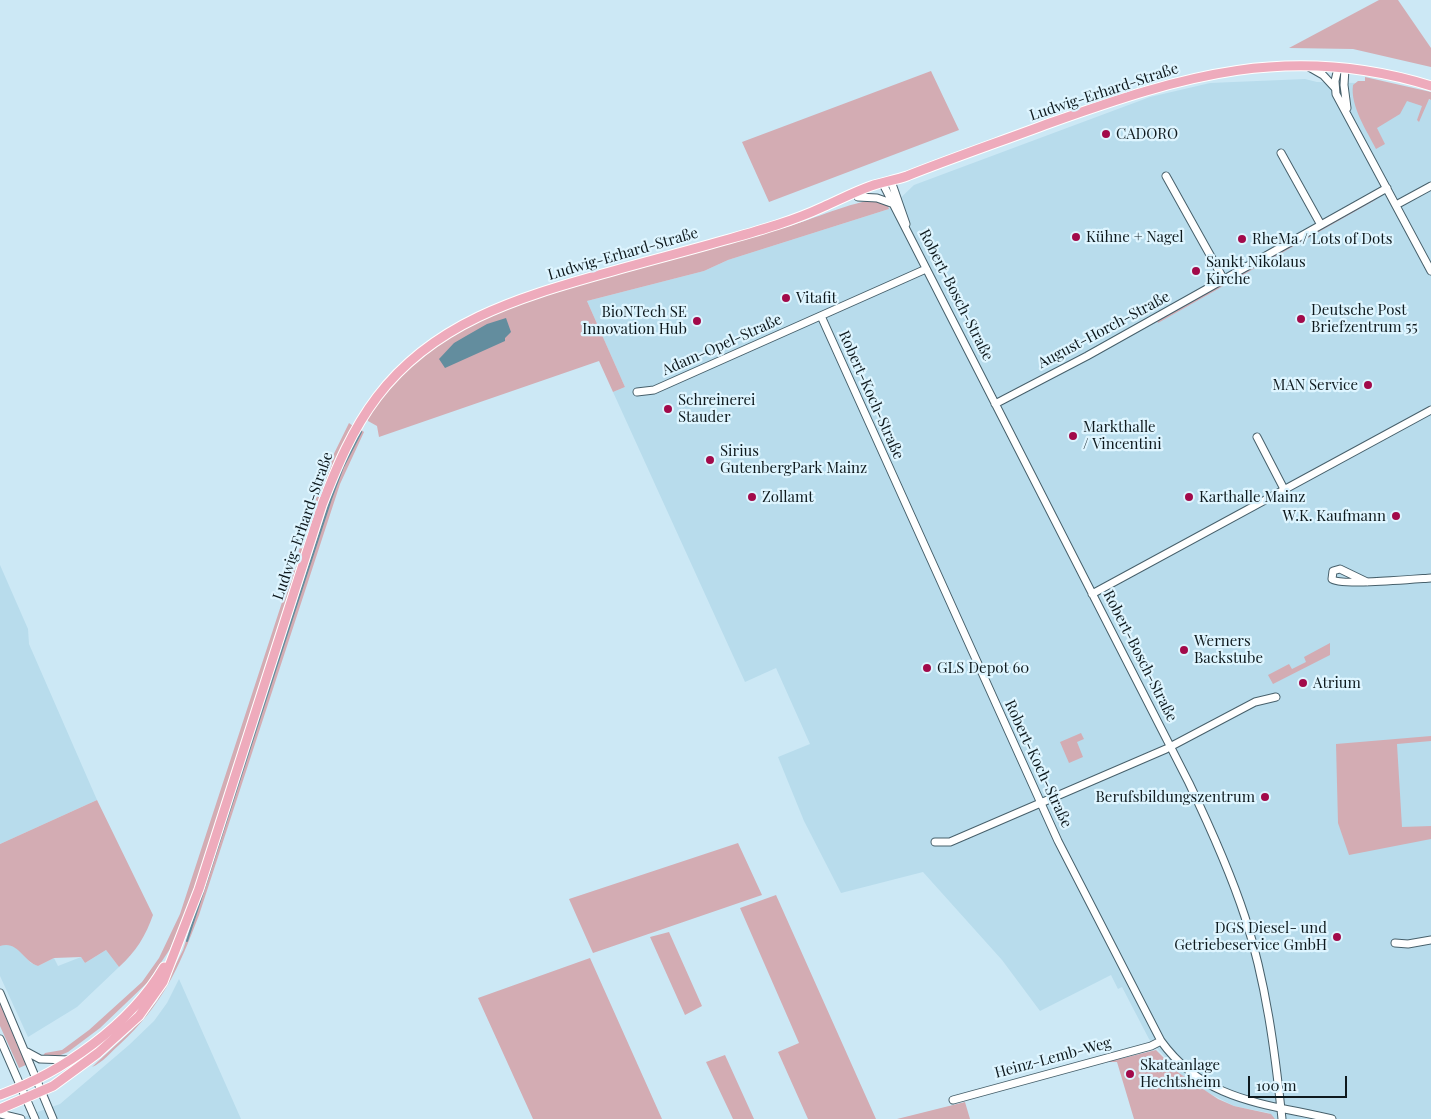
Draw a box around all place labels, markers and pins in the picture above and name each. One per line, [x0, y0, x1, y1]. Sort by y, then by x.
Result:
place label: CADORO [1116, 125, 1178, 143]
marker: CADORO [1100, 128, 1112, 140]
place label: Kühne + Nagel [1086, 228, 1184, 246]
place label: RheMa / Lots of Dots [1252, 230, 1392, 248]
marker: Kühne + Nagel [1070, 231, 1082, 243]
marker: RheMa / Lots of Dots [1236, 233, 1248, 245]
place label: Sankt Nikolaus Kirche [1206, 253, 1306, 288]
marker: Sankt Nikolaus Kirche [1190, 265, 1202, 277]
place label: Vitafit [796, 289, 837, 307]
marker: Vitafit [780, 292, 792, 304]
place label: Deutsche Post Briefzentrum 55 [1311, 301, 1418, 336]
place label: BioNTech SE Innovation Hub [582, 303, 687, 338]
marker: Deutsche Post Briefzentrum 55 [1295, 313, 1307, 325]
marker: BioNTech SE Innovation Hub [691, 315, 703, 327]
place label: MAN Service [1272, 376, 1358, 394]
marker: MAN Service [1362, 379, 1374, 391]
place label: Schreinerei Stauder [678, 391, 755, 426]
marker: Schreinerei Stauder [662, 403, 674, 415]
place label: Markthalle / Vincentini [1083, 418, 1162, 453]
marker: Markthalle / Vincentini [1067, 430, 1079, 442]
place label: Sirius GutenbergPark Mainz [720, 442, 867, 477]
marker: Sirius GutenbergPark Mainz [704, 454, 716, 466]
place label: Zollamt [762, 488, 814, 506]
place label: Karthalle Mainz [1199, 488, 1305, 506]
marker: Zollamt [746, 491, 758, 503]
marker: Karthalle Mainz [1183, 491, 1195, 503]
place label: W.K. Kaufmann [1283, 507, 1386, 525]
marker: W.K. Kaufmann [1390, 510, 1402, 522]
place label: Werners Backstube [1194, 632, 1263, 667]
marker: Werners Backstube [1178, 644, 1190, 656]
place label: GLS Depot 60 [937, 659, 1029, 677]
marker: GLS Depot 60 [921, 662, 933, 674]
place label: Atrium [1313, 674, 1361, 692]
marker: Atrium [1297, 677, 1309, 689]
place label: Berufsbildungszentrum [1096, 788, 1255, 806]
marker: Berufsbildungszentrum [1259, 791, 1271, 803]
place label: DGS Diesel- und Getriebeservice GmbH [1174, 919, 1327, 954]
marker: DGS Diesel- und Getriebeservice GmbH [1331, 931, 1343, 943]
place label: Skateanlage Hechtsheim [1140, 1056, 1221, 1091]
marker: Skateanlage Hechtsheim [1124, 1068, 1136, 1080]

